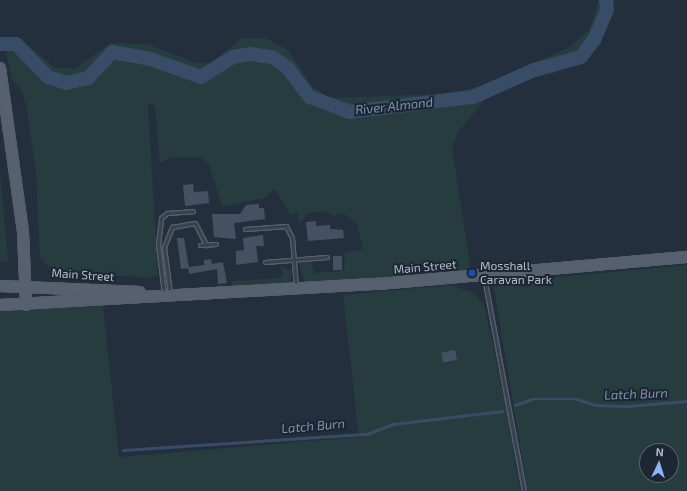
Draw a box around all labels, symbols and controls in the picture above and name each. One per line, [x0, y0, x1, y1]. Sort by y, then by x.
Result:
water label: River Almond [354, 94, 434, 118]
street label: Main Street [393, 257, 457, 277]
place label: Mosshall Caravan Park [480, 259, 552, 287]
street label: Main Street [51, 266, 115, 284]
marker: Mosshall Caravan Park [467, 268, 477, 278]
water label: Latch Burn [604, 385, 668, 403]
water label: Latch Burn [281, 415, 345, 437]
north arrow [639, 443, 679, 483]
text: N [655, 445, 664, 458]

